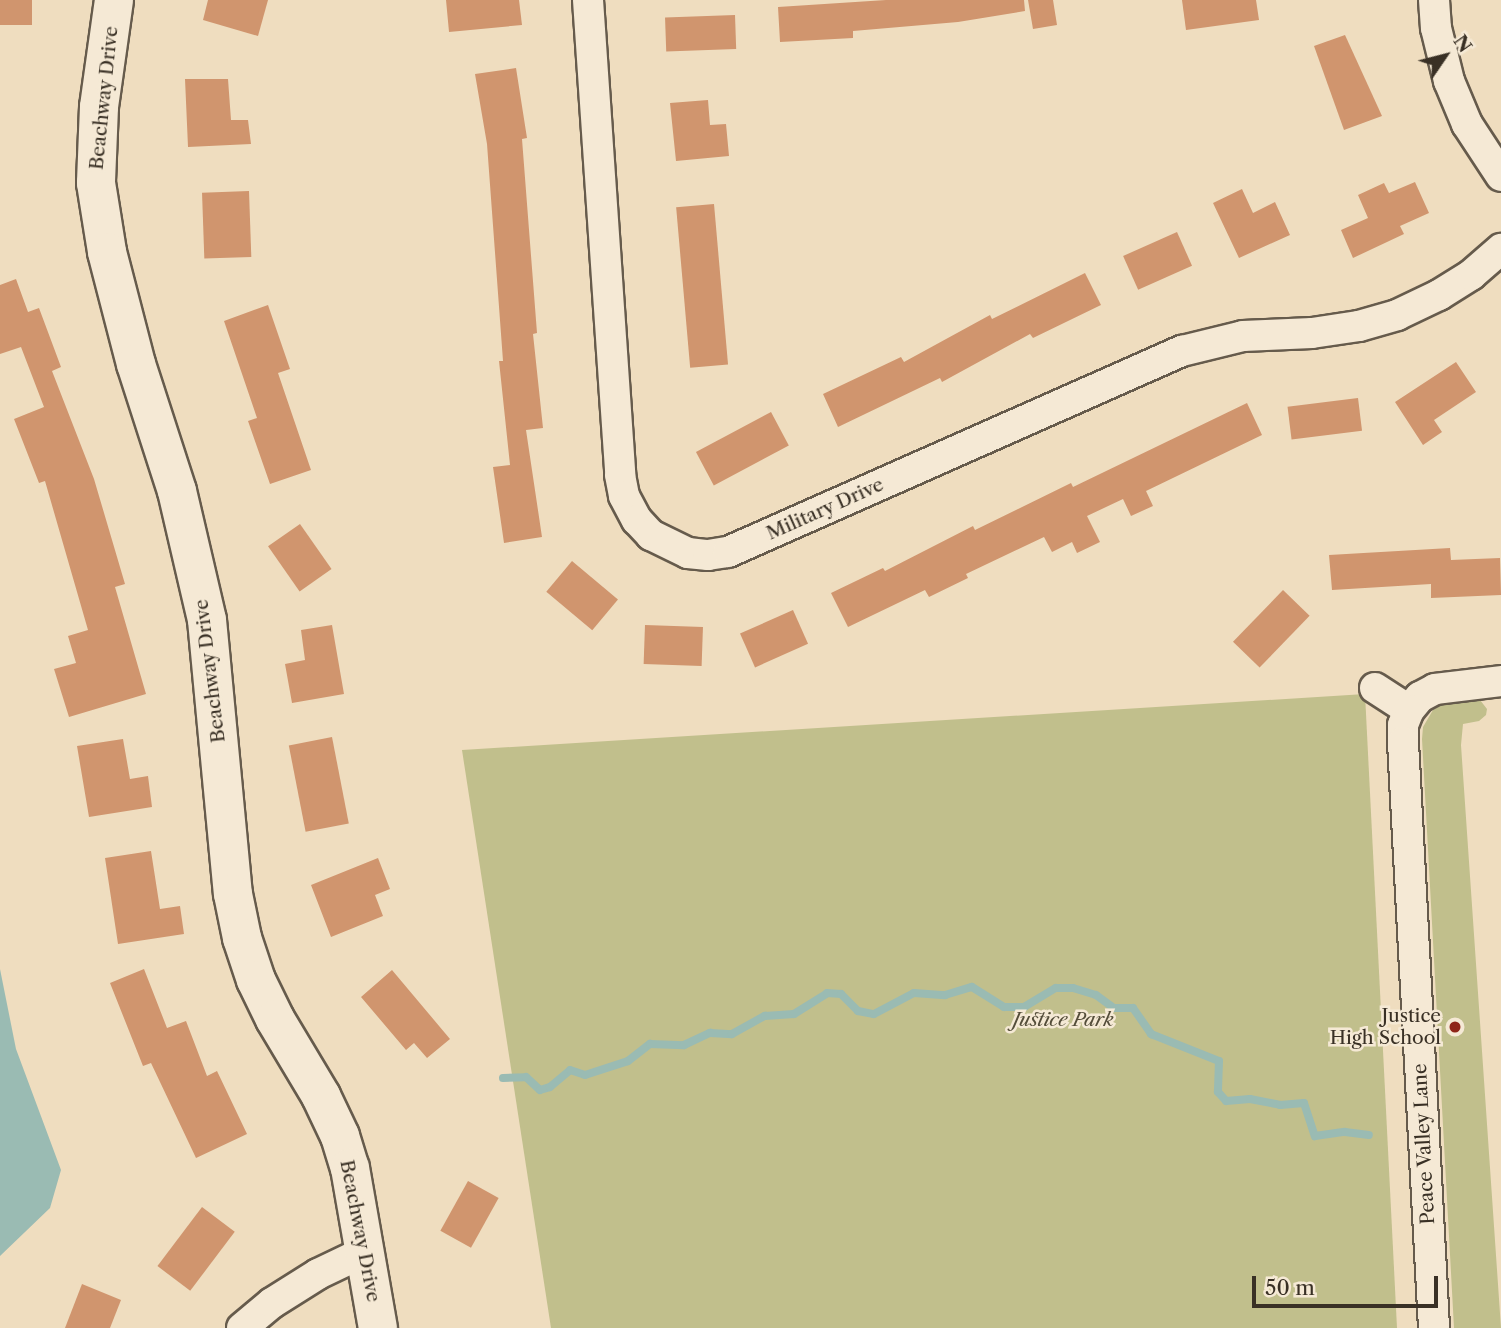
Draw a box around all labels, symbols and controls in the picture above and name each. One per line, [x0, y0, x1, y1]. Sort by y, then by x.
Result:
north arrow [1410, 21, 1480, 91]
street label: Beachway Drive [85, 25, 123, 171]
text: N [1448, 30, 1477, 57]
street label: Military Drive [763, 473, 887, 545]
street label: Beachway Drive [190, 598, 230, 744]
place label: Justice High School [1330, 1005, 1441, 1049]
park label: Justice Park [1012, 1009, 1114, 1031]
marker: Justice High School [1447, 1019, 1463, 1035]
street label: Peace Valley Lane [1408, 1062, 1440, 1226]
street label: Beachway Drive [335, 1158, 385, 1304]
scale bar [1256, 1262, 1442, 1306]
text: 50 m [1265, 1275, 1315, 1300]

